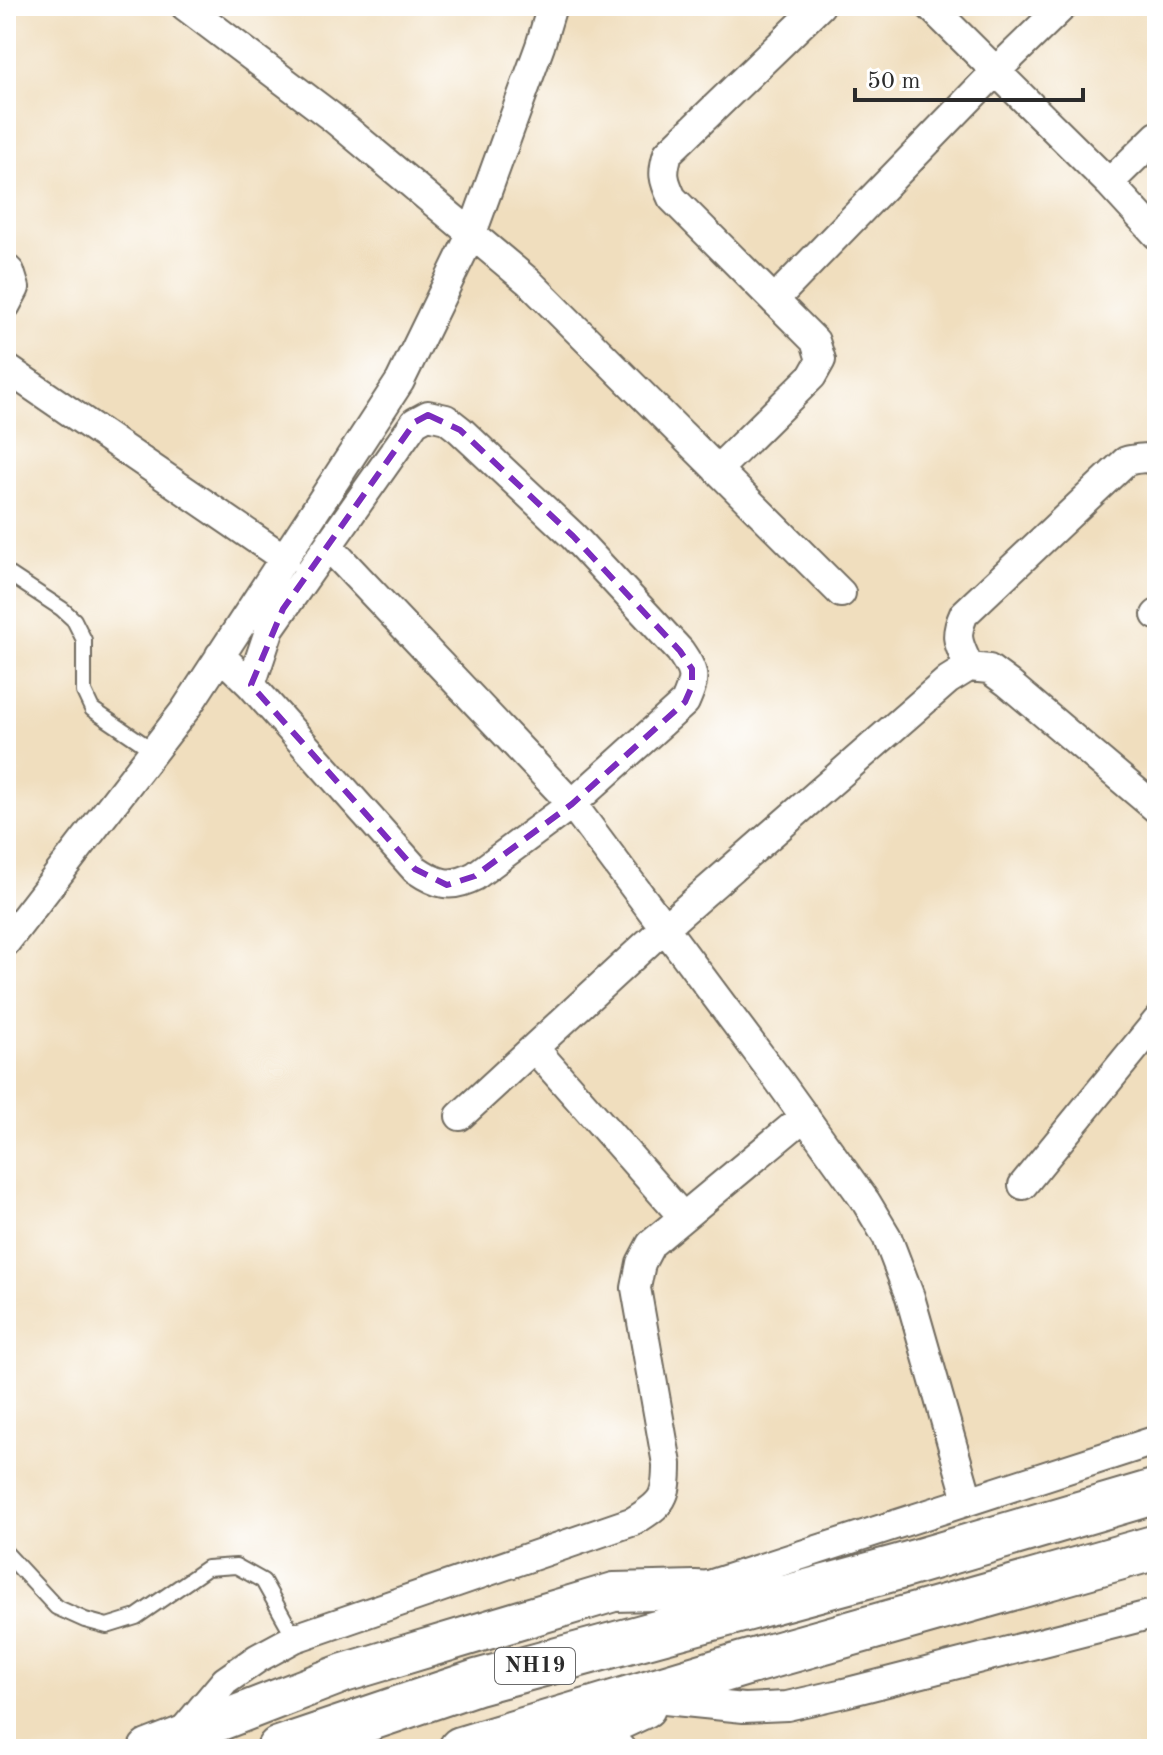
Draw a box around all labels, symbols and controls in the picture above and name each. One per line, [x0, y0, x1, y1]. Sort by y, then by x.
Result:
scale bar [855, 52, 1083, 102]
text: 50 m [867, 70, 921, 94]
road number: NH19 [495, 1648, 575, 1684]

